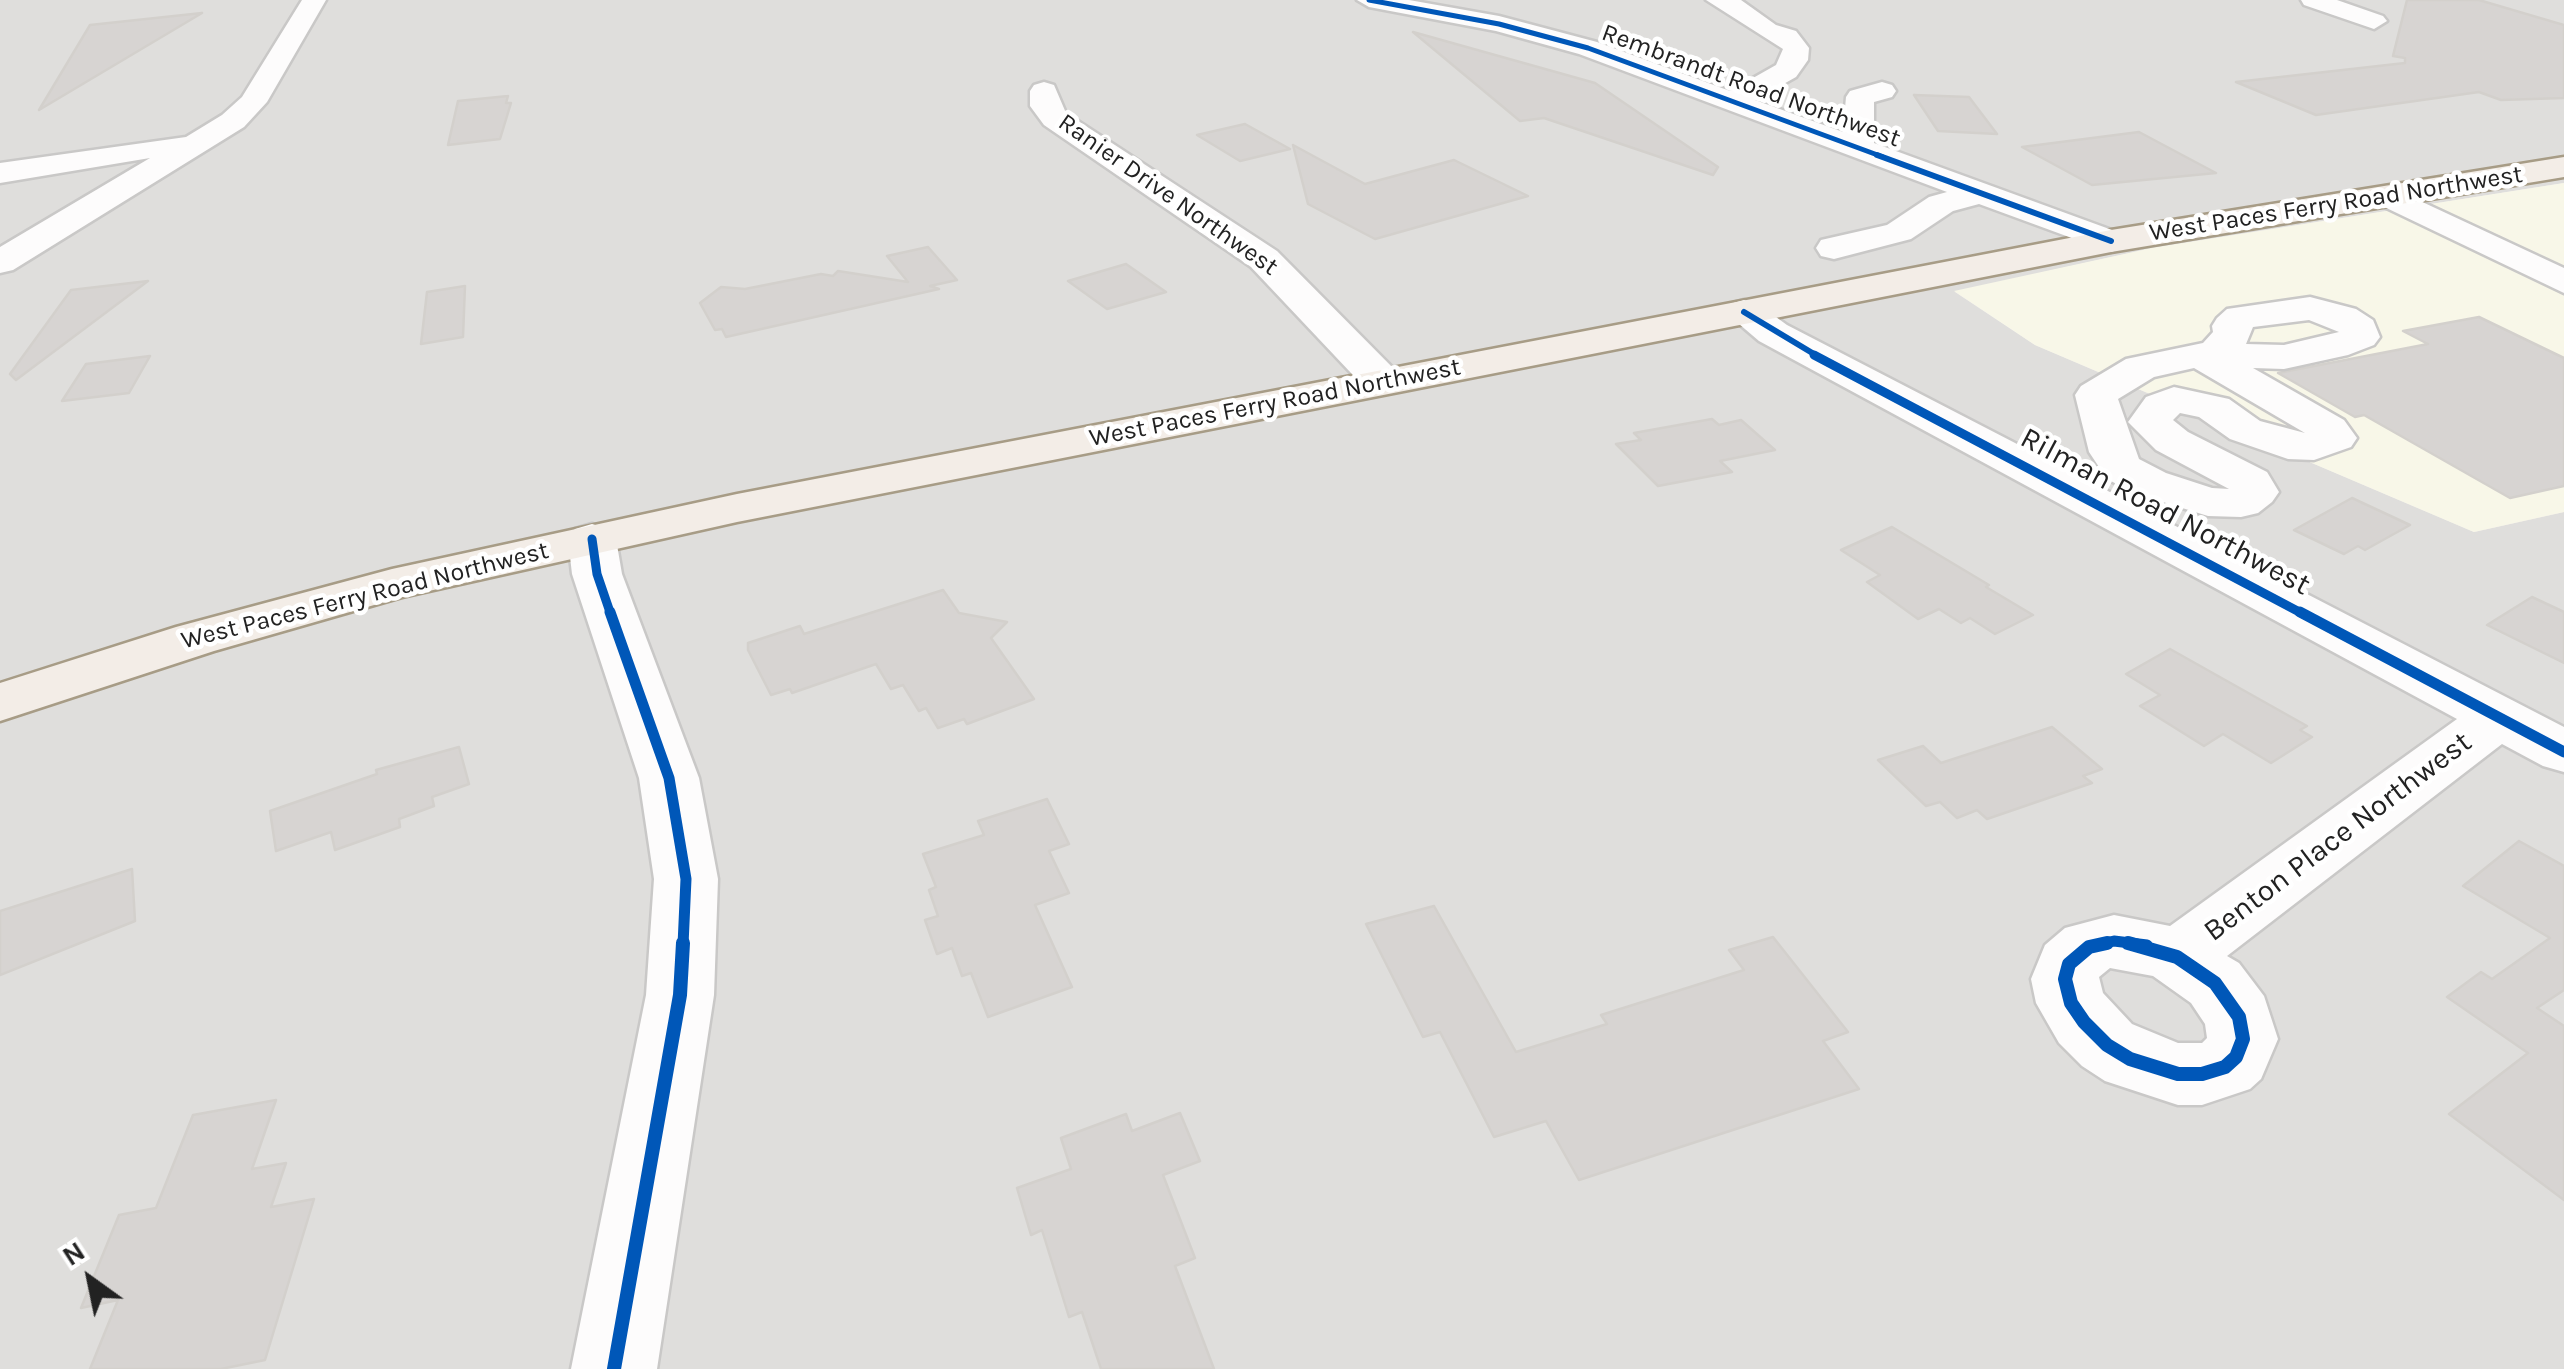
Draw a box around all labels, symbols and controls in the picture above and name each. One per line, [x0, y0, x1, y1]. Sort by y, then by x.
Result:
street label: Rembrandt Road Northwest [1598, 18, 1904, 154]
street label: Ranier Drive Northwest [1052, 108, 1284, 282]
street label: West Paces Ferry Road Northwest [2147, 160, 2525, 248]
street label: West Paces Ferry Road Northwest [1087, 352, 1463, 454]
street label: Rilman Road Northwest [2014, 420, 2316, 604]
street label: West Paces Ferry Road Northwest [178, 536, 552, 656]
street label: Benton Place Northwest [2197, 725, 2479, 949]
north arrow [40, 1229, 140, 1329]
text: N [56, 1234, 91, 1273]

